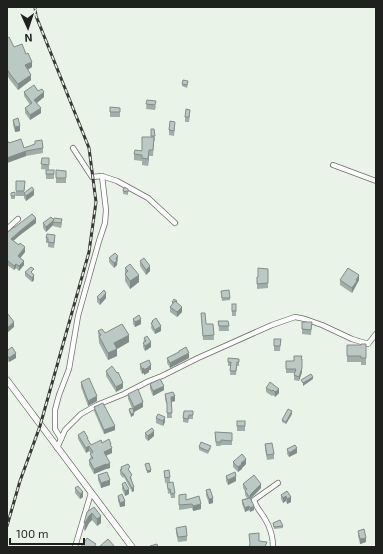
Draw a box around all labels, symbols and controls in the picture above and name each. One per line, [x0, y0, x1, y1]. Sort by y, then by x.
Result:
north arrow [8, 8, 48, 48]
text: N [24, 32, 33, 45]
scale bar [10, 520, 84, 546]
text: 100 m [16, 526, 48, 540]

